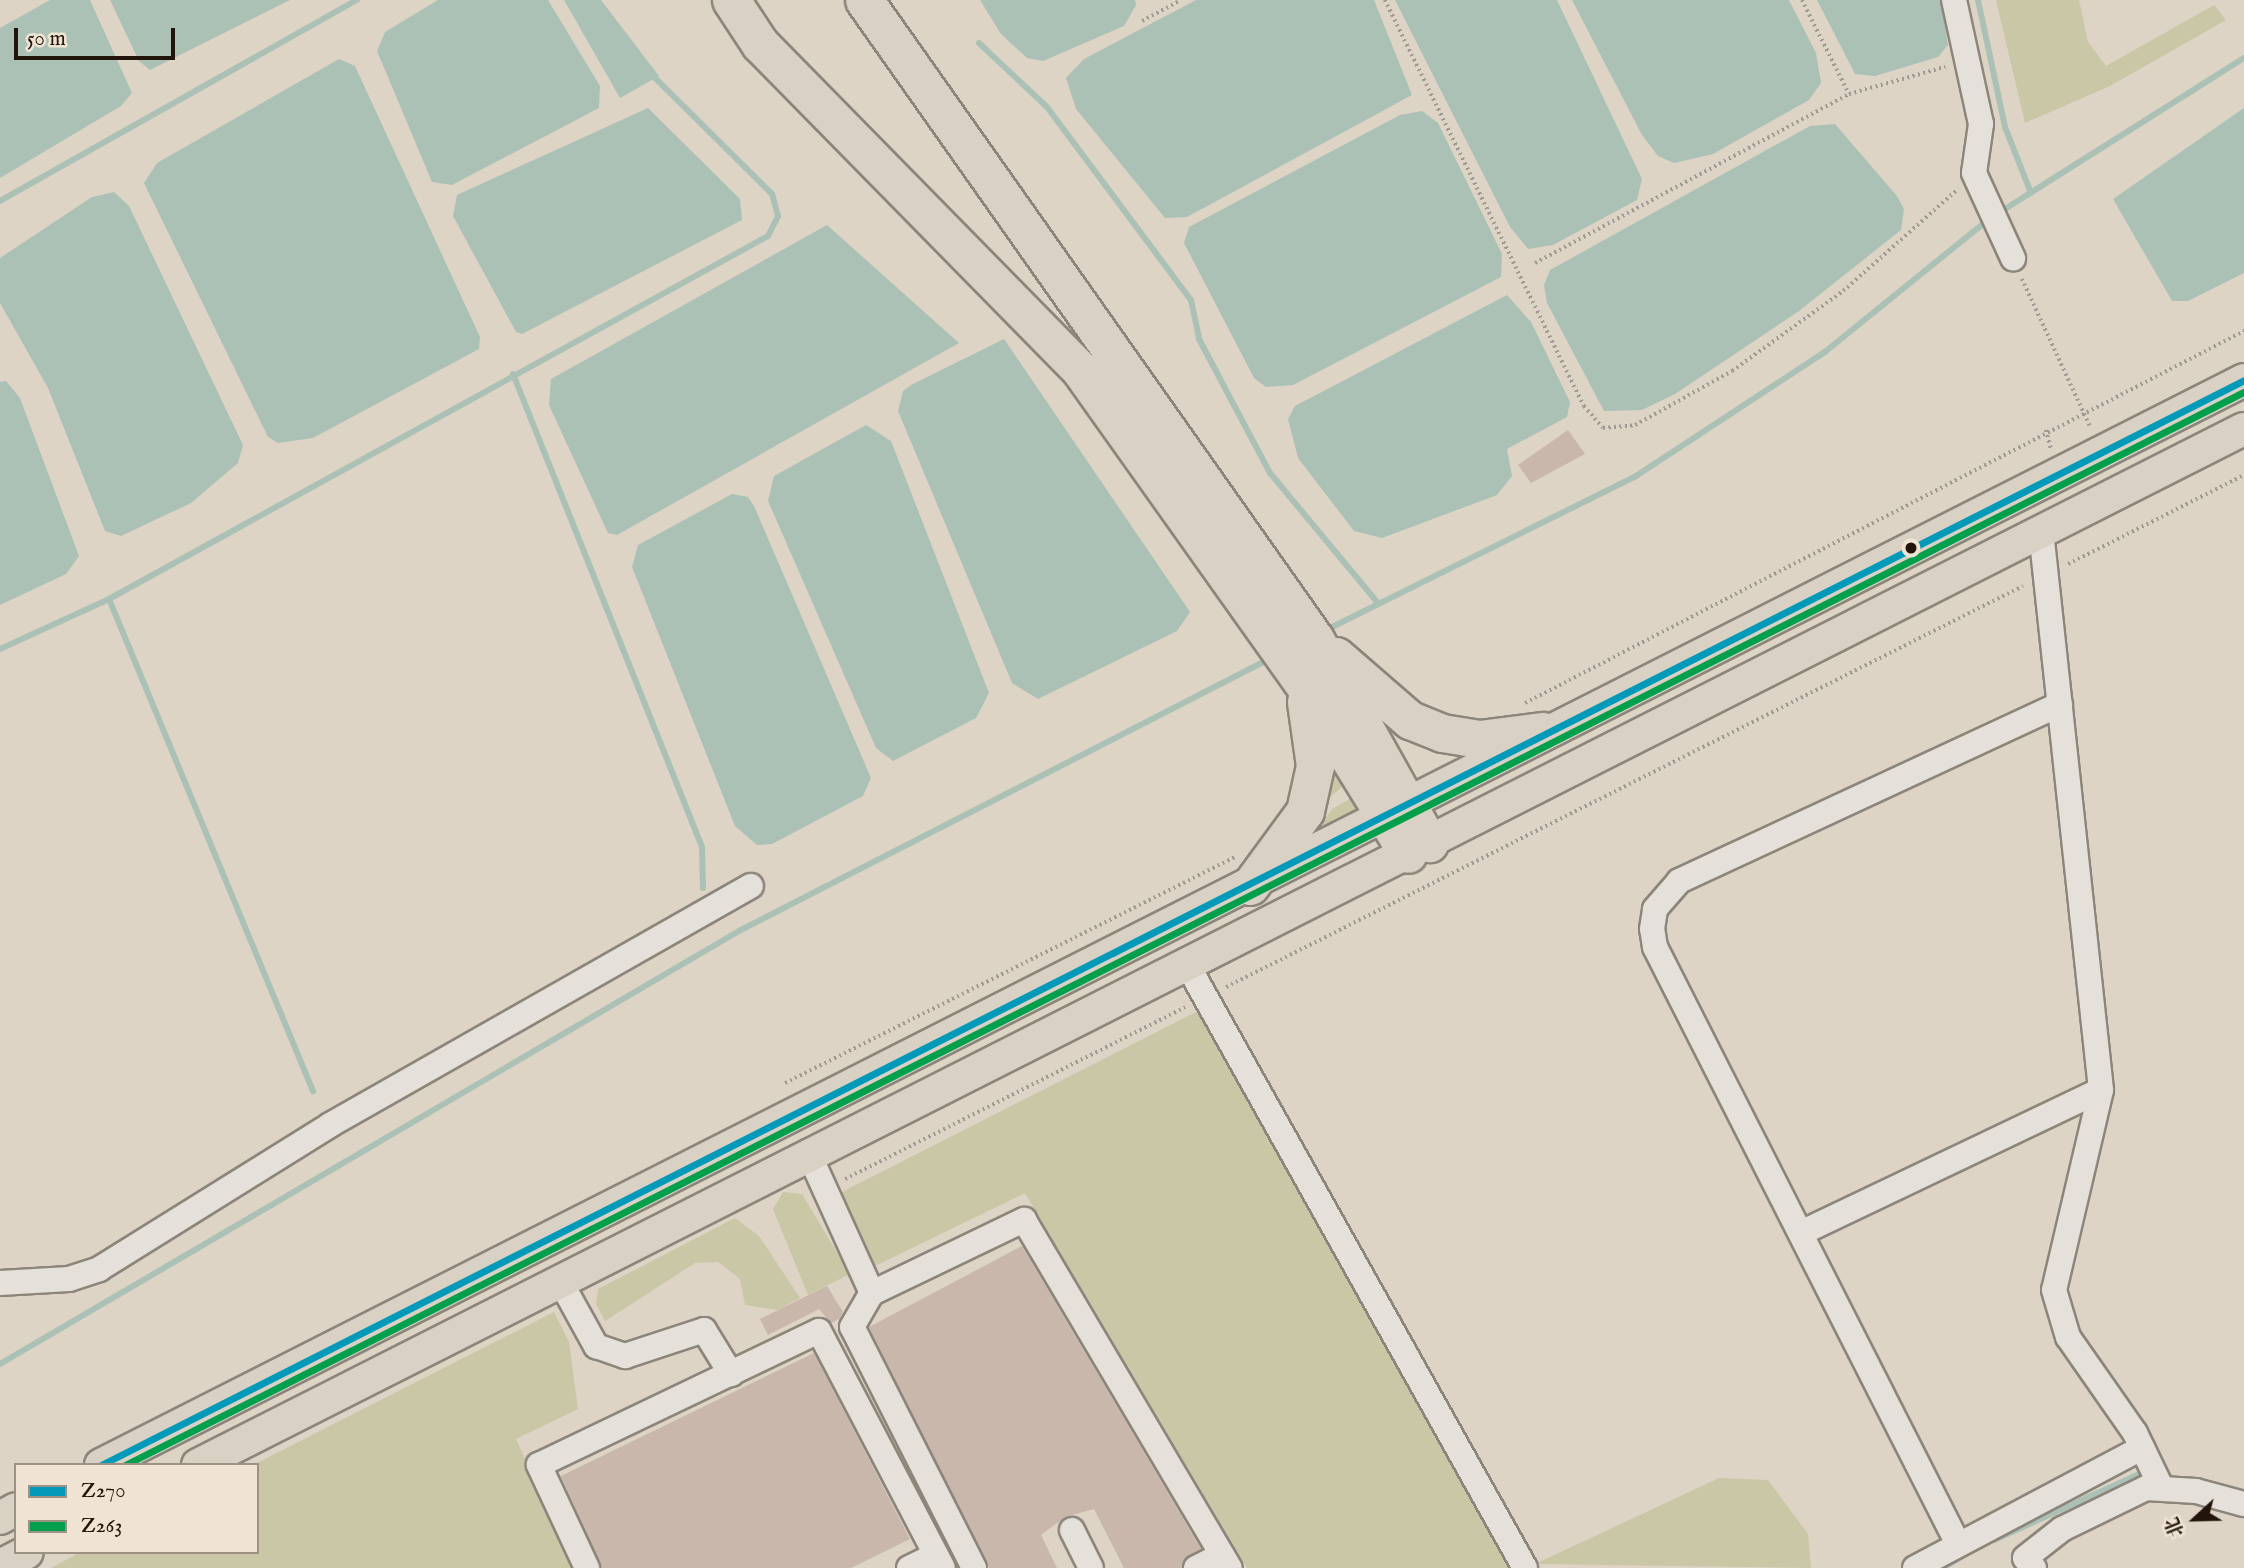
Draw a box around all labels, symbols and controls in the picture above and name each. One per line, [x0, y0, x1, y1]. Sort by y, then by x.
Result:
scale bar [18, 14, 178, 58]
text: 50 m [27, 26, 66, 53]
unlabelled marker [1904, 541, 1918, 555]
legend [14, 1463, 259, 1554]
text: Z270 [81, 1478, 126, 1505]
north arrow [2160, 1484, 2230, 1554]
text: Z263 [81, 1513, 122, 1540]
text: 北 [2161, 1514, 2190, 1540]

